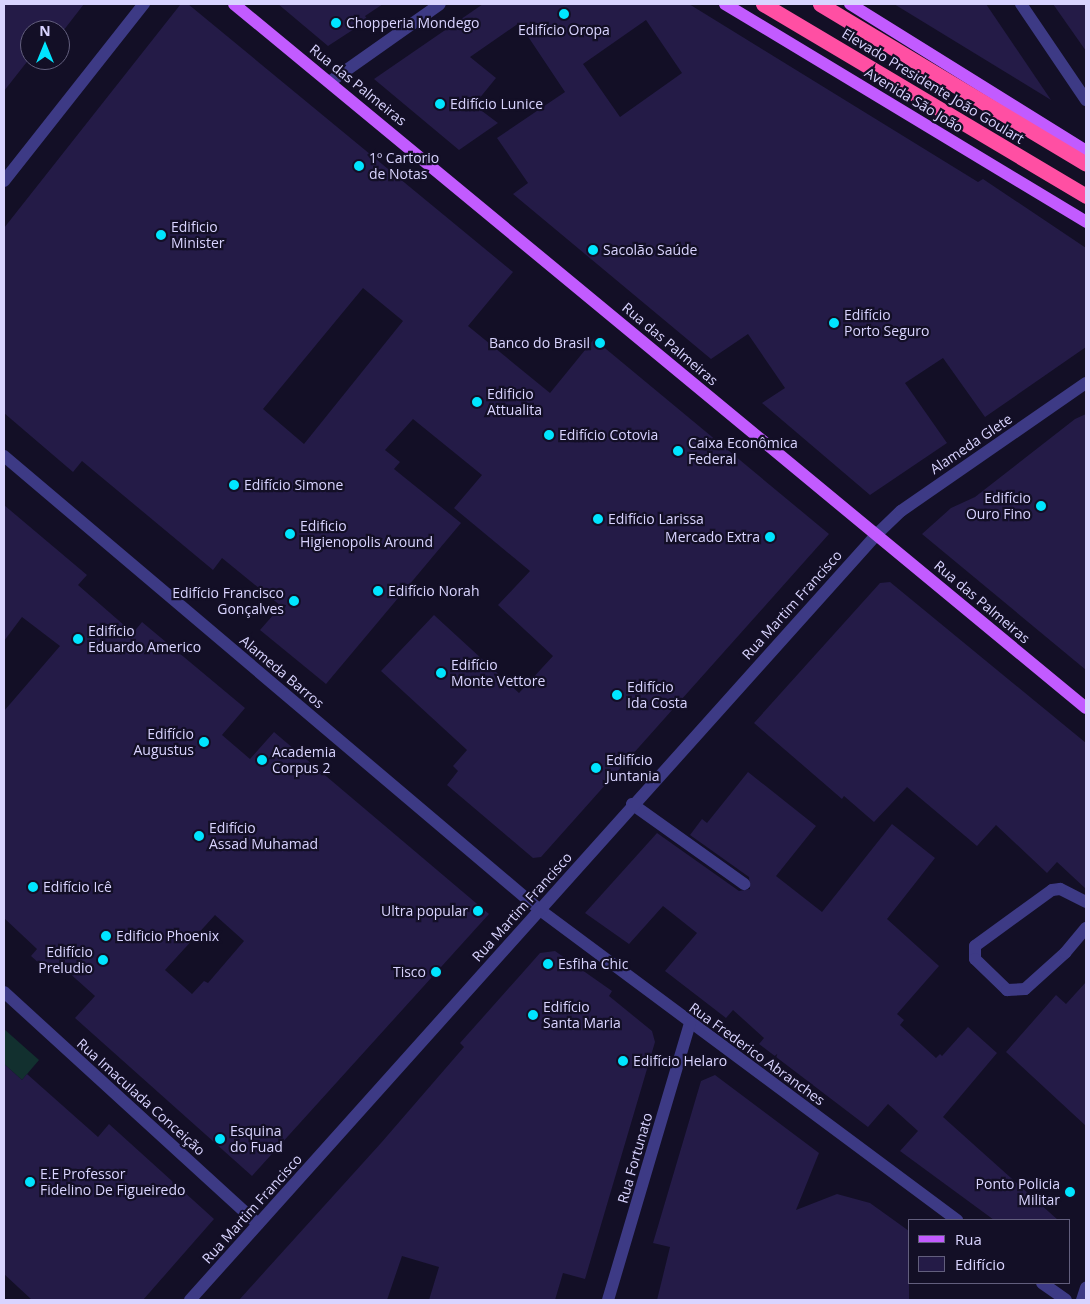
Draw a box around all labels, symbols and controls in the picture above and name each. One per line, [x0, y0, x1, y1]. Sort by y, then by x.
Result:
marker: Edifício Oropa [558, 8, 570, 20]
place label: Chopperia Mondego [346, 15, 480, 31]
marker: Chopperia Mondego [330, 17, 342, 29]
north arrow [20, 20, 70, 70]
text: N [39, 21, 51, 40]
place label: Edifício Oropa [518, 22, 610, 38]
street label: Elevado Presidente João Goulart [839, 25, 1027, 147]
street label: Rua das Palmeiras [306, 41, 410, 129]
street label: Avenida São João [862, 64, 966, 136]
place label: Edifício Lunice [450, 96, 543, 112]
marker: Edifício Lunice [434, 98, 446, 110]
place label: 1º Cartorio de Notas [369, 150, 439, 182]
marker: 1º Cartorio de Notas [353, 160, 365, 172]
place label: Edificio Minister [171, 219, 224, 252]
marker: Edificio Minister [155, 229, 167, 241]
place label: Sacolão Saúde [603, 242, 697, 258]
marker: Sacolão Saúde [587, 244, 599, 256]
street label: Rua das Palmeiras [619, 299, 721, 389]
place label: Edifício Porto Seguro [844, 307, 929, 340]
marker: Edifício Porto Seguro [828, 317, 840, 329]
place label: Banco do Brasil [489, 335, 590, 351]
marker: Banco do Brasil [594, 337, 606, 349]
place label: Edificio Attualita [487, 386, 542, 418]
marker: Edificio Attualita [471, 396, 483, 408]
street label: Alameda Glete [927, 410, 1015, 478]
place label: Edifício Cotovia [559, 427, 658, 443]
marker: Edifício Cotovia [543, 429, 555, 441]
place label: Caixa Econômica Federal [688, 435, 798, 468]
marker: Caixa Econômica Federal [672, 445, 684, 457]
place label: Edifício Simone [244, 477, 343, 493]
marker: Edifício Simone [228, 479, 240, 491]
place label: Edifício Ouro Fino [966, 490, 1031, 522]
marker: Edifício Ouro Fino [1035, 500, 1047, 512]
place label: Edifício Larissa [608, 511, 704, 527]
marker: Edifício Larissa [592, 513, 604, 525]
place label: Edificio Higienopolis Around [300, 518, 433, 550]
marker: Edificio Higienopolis Around [284, 528, 296, 540]
place label: Mercado Extra [665, 529, 760, 545]
marker: Mercado Extra [764, 531, 776, 543]
street label: Rua Martim Francisco [739, 547, 845, 663]
street label: Rua das Palmeiras [931, 557, 1033, 647]
place label: Edifício Norah [388, 583, 479, 599]
place label: Edifício Francisco Gonçalves [172, 585, 284, 618]
marker: Edifício Norah [372, 585, 384, 597]
marker: Edifício Francisco Gonçalves [288, 595, 300, 607]
place label: Edifício Eduardo Americo [88, 623, 201, 656]
street label: Alameda Barros [237, 632, 327, 712]
marker: Edifício Eduardo Americo [72, 633, 84, 645]
place label: Edifício Monte Vettore [451, 657, 545, 690]
marker: Edifício Monte Vettore [435, 667, 447, 679]
place label: Edifício Ida Costa [627, 679, 688, 712]
marker: Edifício Ida Costa [611, 689, 623, 701]
place label: Edifício Augustus [133, 726, 194, 759]
marker: Edifício Augustus [198, 736, 210, 748]
place label: Academia Corpus 2 [272, 744, 336, 776]
place label: Edifício Juntania [606, 752, 660, 784]
marker: Academia Corpus 2 [256, 754, 268, 766]
marker: Edifício Juntania [590, 762, 602, 774]
place label: Edifício Assad Muhamad [209, 820, 318, 852]
marker: Edifício Assad Muhamad [193, 830, 205, 842]
street label: Rua Martim Francisco [469, 849, 575, 965]
place label: Edifício Icê [43, 879, 112, 895]
marker: Edifício Icê [27, 881, 39, 893]
place label: Ultra popular [381, 903, 468, 919]
marker: Ultra popular [472, 905, 484, 917]
place label: Edificio Phoenix [116, 928, 219, 944]
marker: Edificio Phoenix [100, 930, 112, 942]
place label: Edifício Preludio [38, 944, 93, 976]
marker: Edifício Preludio [97, 954, 109, 966]
place label: Esfiha Chic [558, 956, 628, 972]
marker: Esfiha Chic [542, 958, 554, 970]
place label: Tisco [393, 964, 426, 980]
marker: Tisco [430, 966, 442, 978]
place label: Edifício Santa Maria [543, 999, 621, 1032]
street label: Rua Frederico Abranches [686, 999, 828, 1109]
marker: Edifício Santa Maria [527, 1009, 539, 1021]
street label: Rua Imaculada Conceição [73, 1035, 209, 1159]
place label: Edifício Helaro [633, 1053, 727, 1069]
marker: Edifício Helaro [617, 1055, 629, 1067]
street label: Rua Fortunato [614, 1111, 656, 1205]
place label: Esquina do Fuad [230, 1123, 283, 1156]
marker: Esquina do Fuad [214, 1133, 226, 1145]
street label: Rua Martim Francisco [199, 1151, 305, 1267]
place label: E.E Professor Fidelino De Figueiredo [40, 1166, 185, 1198]
marker: E.E Professor Fidelino De Figueiredo [24, 1176, 36, 1188]
place label: Ponto Policia Militar [976, 1176, 1060, 1208]
marker: Ponto Policia Militar [1064, 1186, 1076, 1198]
legend [908, 1219, 1070, 1284]
text: Rua [955, 1229, 982, 1249]
text: Edifício [955, 1254, 1005, 1274]

